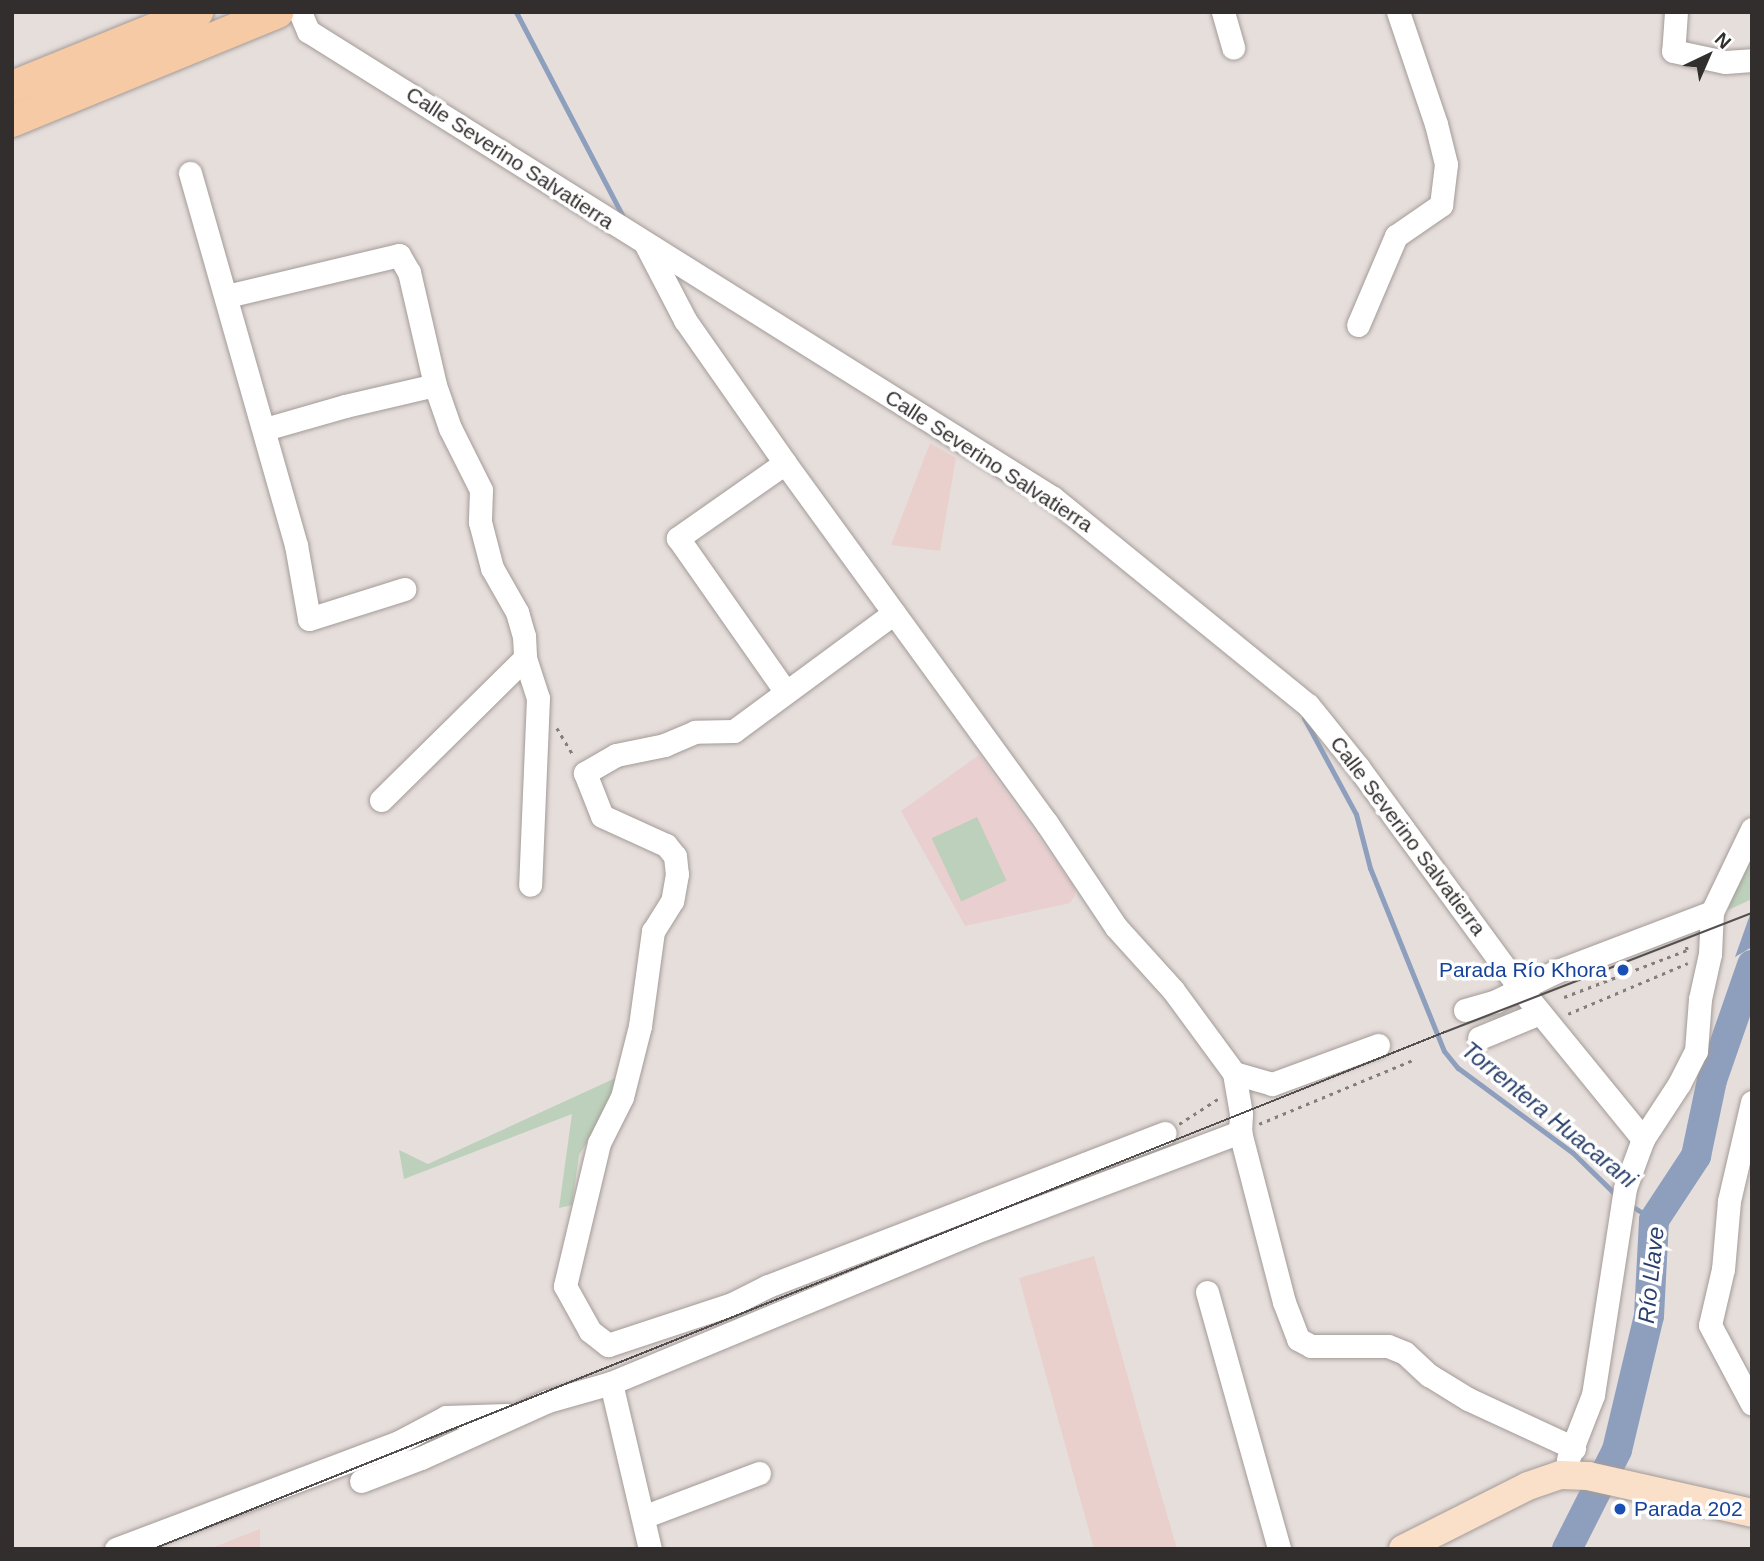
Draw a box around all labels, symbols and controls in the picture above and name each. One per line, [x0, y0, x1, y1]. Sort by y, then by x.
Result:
north arrow [1673, 21, 1743, 91]
text: N [1711, 28, 1735, 53]
street label: Calle Severino Salvatierra [401, 81, 619, 235]
street label: Calle Severino Salvatierra [880, 384, 1098, 538]
street label: Calle Severino Salvatierra [1325, 731, 1491, 941]
place label: Parada Río Khora [1439, 957, 1607, 983]
marker: Parada Río Khora [1613, 960, 1633, 980]
water label: Torrentera Huacarani [1456, 1036, 1642, 1194]
water label: Río Llave [1632, 1225, 1670, 1325]
place label: Parada 202 [1634, 1496, 1743, 1522]
marker: Parada 202 [1612, 1501, 1628, 1517]

